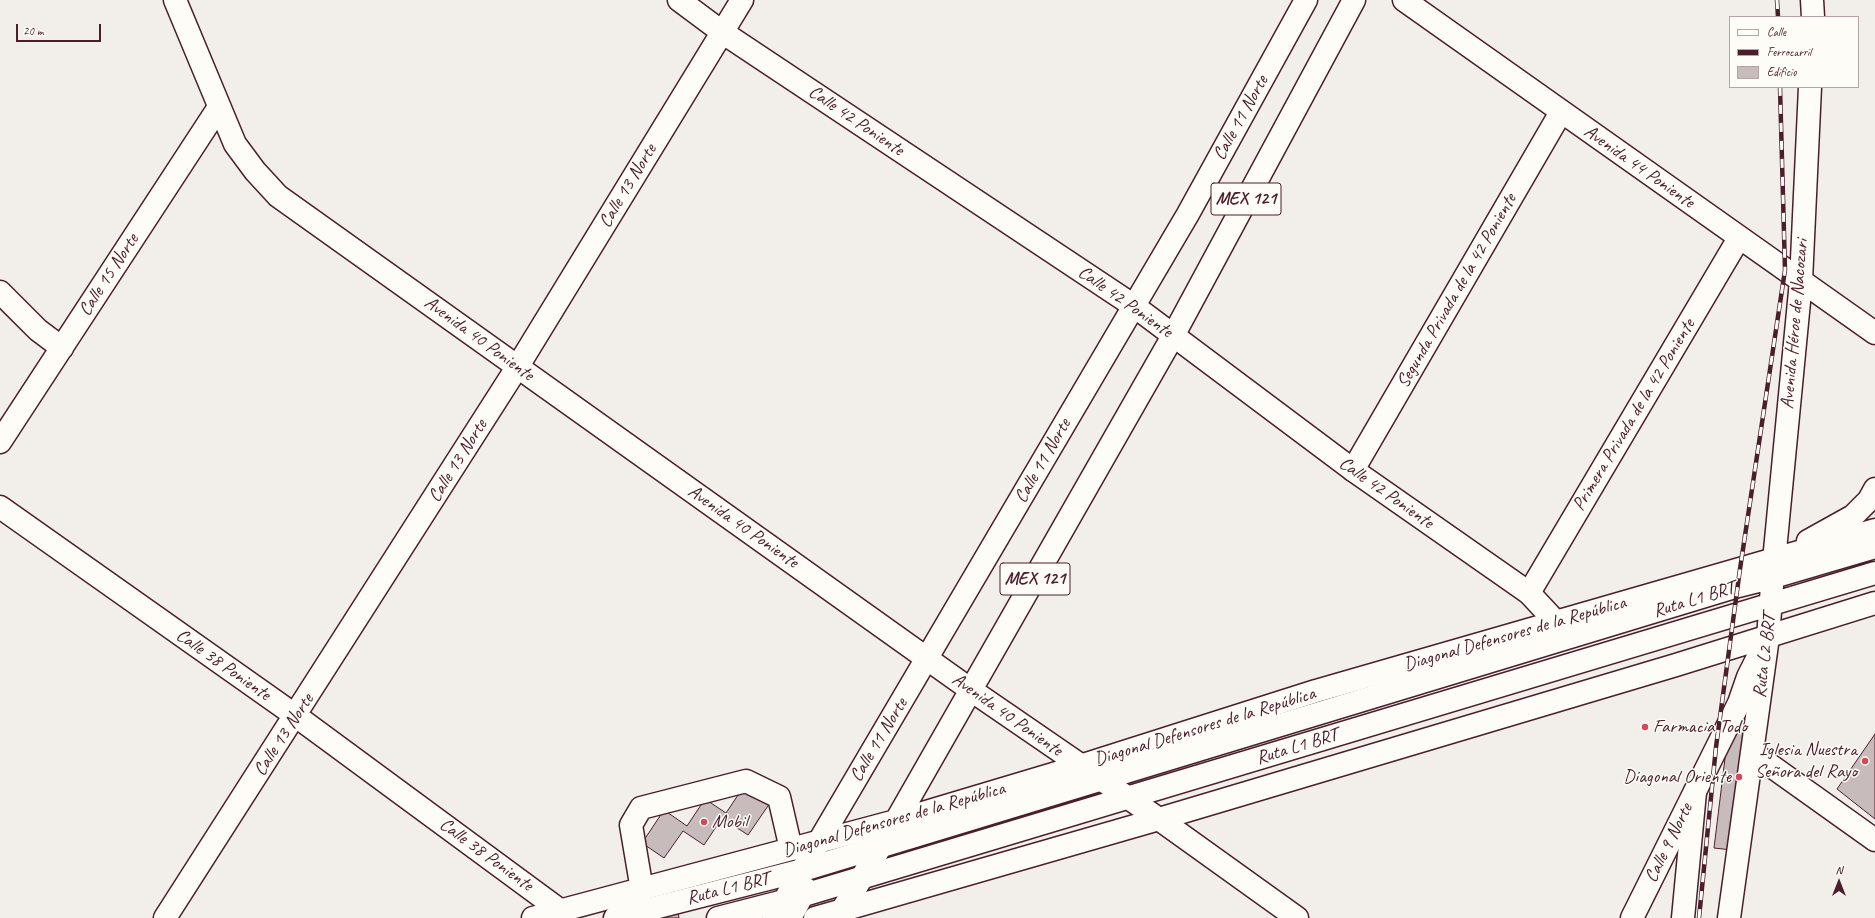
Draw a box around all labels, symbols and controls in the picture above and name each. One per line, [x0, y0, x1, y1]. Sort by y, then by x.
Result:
scale bar [18, 16, 103, 42]
legend [1729, 16, 1859, 88]
text: 20 m [23, 23, 43, 39]
text: Calle [1767, 24, 1786, 40]
text: Ferrocarril [1767, 44, 1811, 60]
text: Edificio [1767, 64, 1797, 80]
street label: Calle 11 Norte [1208, 72, 1274, 164]
street label: Calle 42 Poniente [804, 81, 908, 161]
street label: Avenida 44 Poniente [1579, 120, 1699, 214]
street label: Calle 13 Norte [594, 140, 662, 232]
road number: MEX 121 [1211, 183, 1281, 215]
street label: Segunda Privada de la 42 Poniente [1392, 190, 1522, 392]
street label: Calle 15 Norte [74, 230, 144, 320]
street label: Avenida Héroe de Nacozari [1776, 238, 1814, 410]
street label: Calle 42 Poniente [1073, 261, 1177, 343]
street label: Avenida 40 Poniente [420, 292, 538, 386]
street label: Primera Privada de la 42 Poniente [1568, 315, 1700, 515]
street label: Calle 13 Norte [424, 415, 492, 507]
street label: Calle 11 Norte [1010, 415, 1076, 507]
street label: Calle 42 Poniente [1334, 452, 1438, 534]
street label: Avenida 40 Poniente [683, 480, 803, 574]
road number: MEX 121 [1000, 563, 1070, 595]
street label: Ruta L1 BRT [1650, 577, 1738, 623]
street label: Diagonal Defensores de la República [1401, 591, 1629, 677]
street label: Ruta L2 BRT [1749, 613, 1781, 699]
street label: Calle 38 Poniente [171, 624, 275, 706]
street label: Avenida 40 Poniente [947, 668, 1067, 762]
street label: Diagonal Defensores de la República [1092, 682, 1318, 772]
street label: Calle 13 Norte [249, 690, 319, 780]
street label: Calle 11 Norte [845, 694, 913, 786]
place label: Farmacia Todo [1653, 716, 1747, 738]
marker: Farmacia Todo [1640, 722, 1650, 732]
street label: Ruta L1 BRT [1253, 724, 1341, 770]
place label: Iglesia Nuestra Señora del Rayo [1755, 739, 1857, 783]
marker: Iglesia Nuestra Señora del Rayo [1860, 756, 1870, 766]
place label: Diagonal Oriente [1623, 766, 1731, 788]
marker: Diagonal Oriente [1734, 772, 1744, 782]
street label: Diagonal Defensores de la República [780, 777, 1008, 863]
street label: Calle 9 Norte [1640, 800, 1698, 886]
place label: Mobil [712, 811, 747, 833]
street label: Calle 38 Poniente [435, 813, 537, 897]
marker: Mobil [699, 817, 709, 827]
north arrow [1819, 862, 1859, 902]
text: N [1836, 863, 1842, 877]
street label: Ruta L1 BRT [684, 868, 772, 910]

